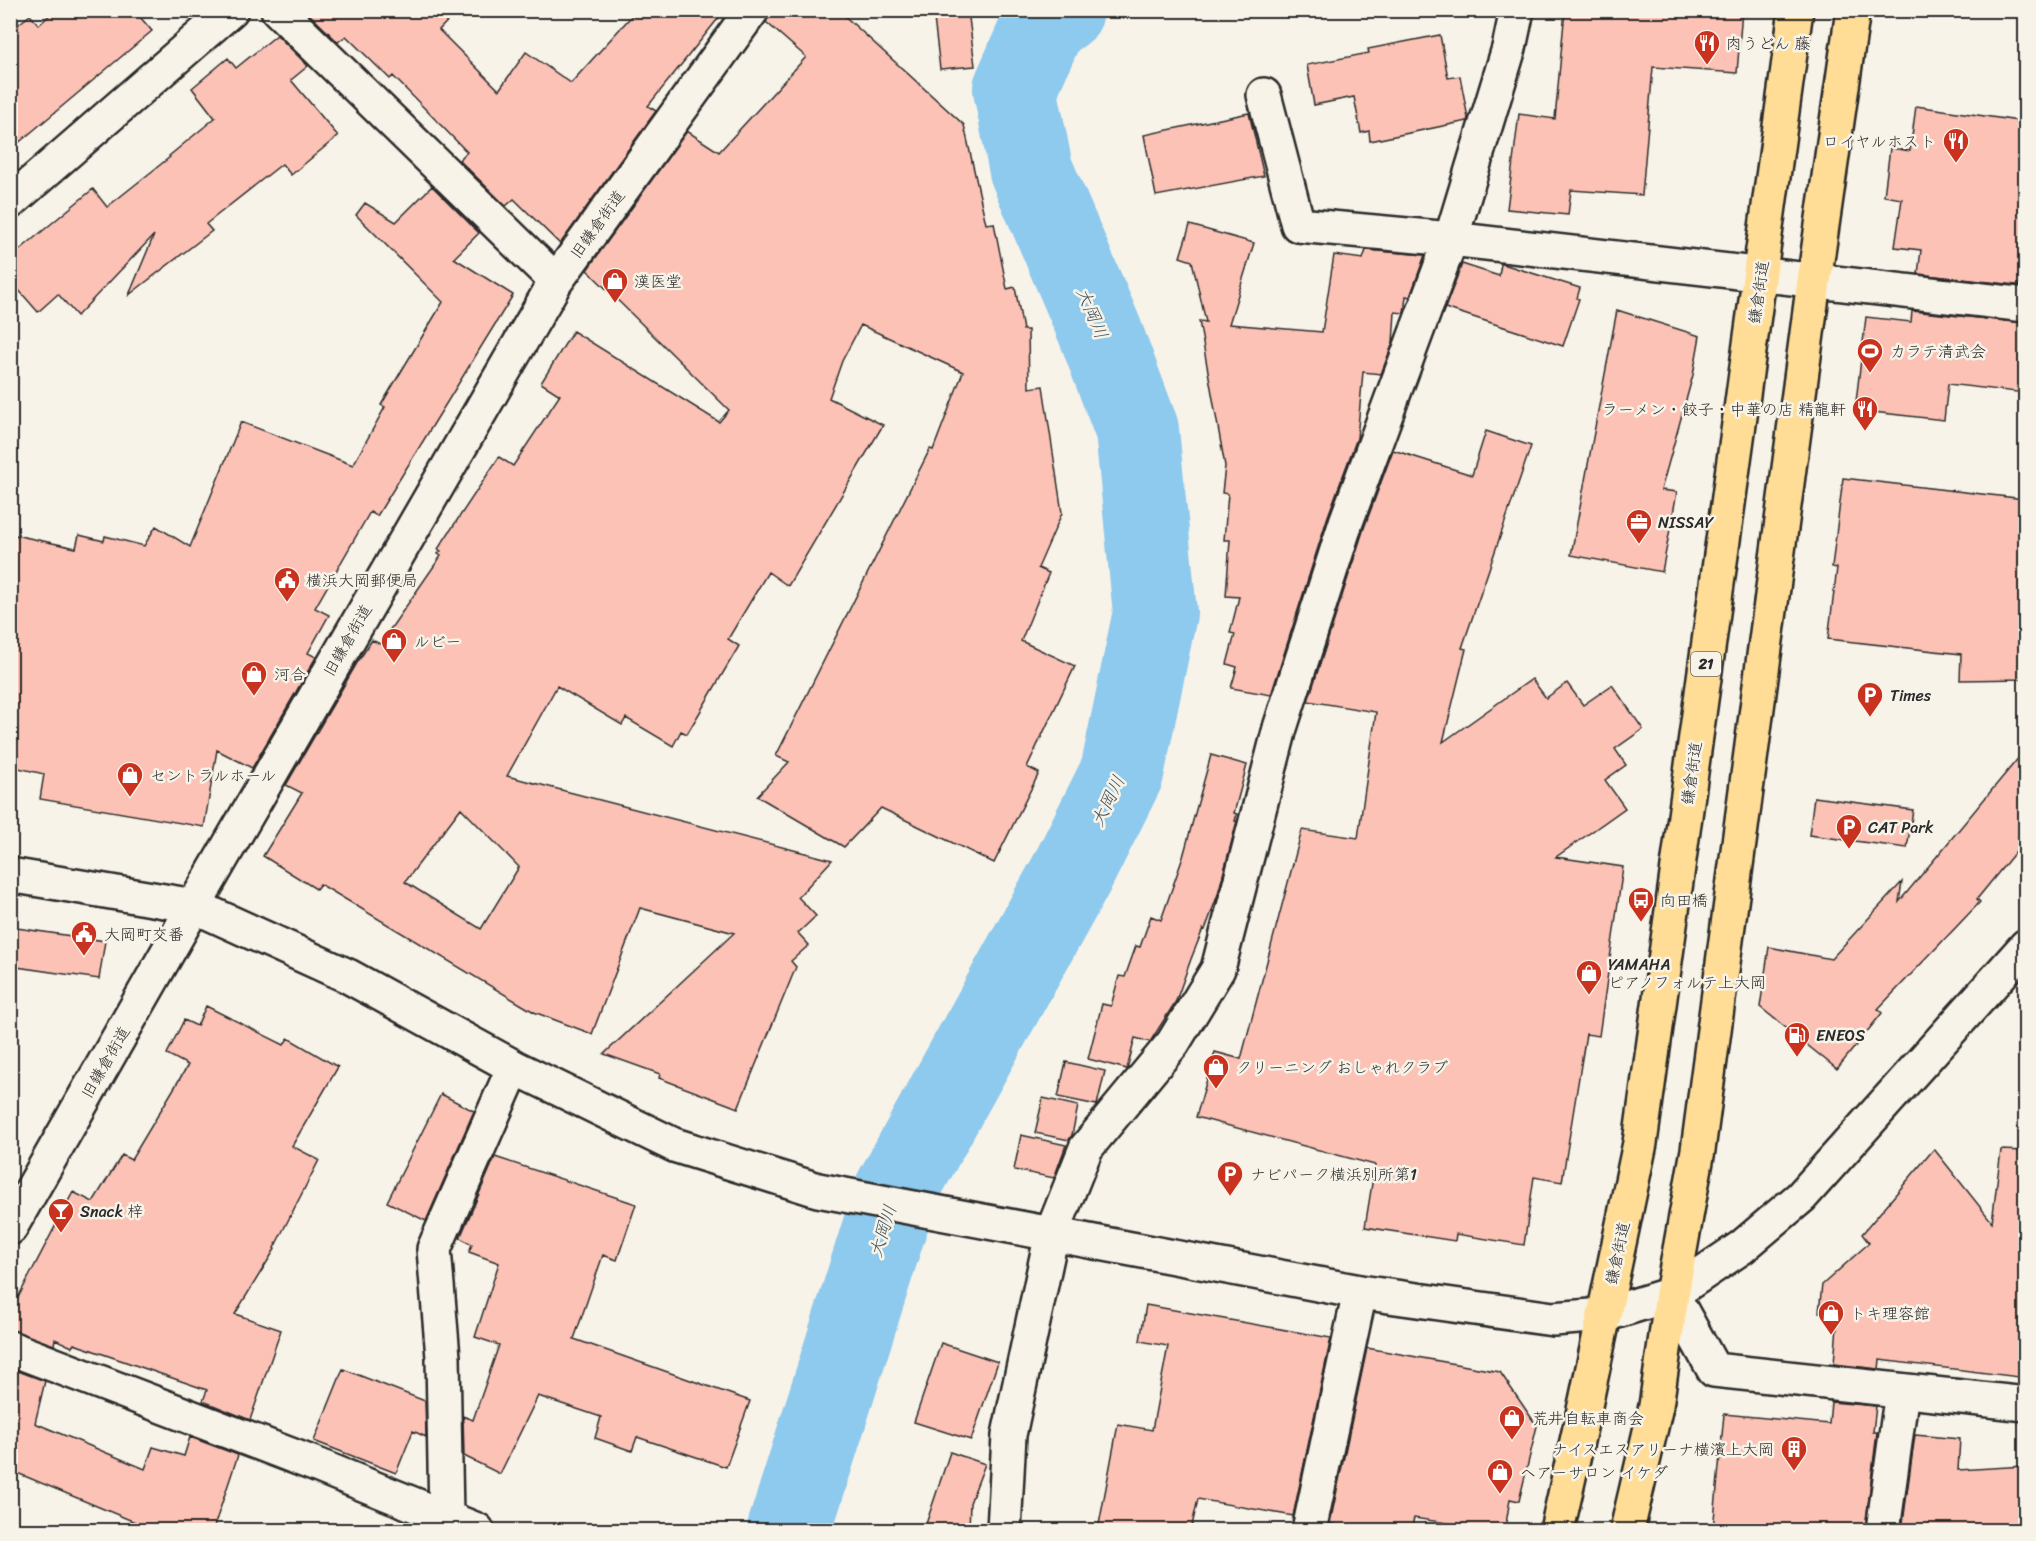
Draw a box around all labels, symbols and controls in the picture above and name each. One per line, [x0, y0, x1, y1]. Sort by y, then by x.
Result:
restaurant icon: 肉うどん 藤 [1692, 28, 1722, 66]
place label: 肉うどん 藤 [1726, 29, 1810, 58]
restaurant icon: ロイヤルホスト [1941, 126, 1971, 164]
place label: ロイヤルホスト [1823, 127, 1936, 156]
street label: 旧鎌倉街道 [562, 183, 633, 265]
street label: 鎌倉街道 [1740, 258, 1777, 326]
shop icon: 漢医堂 [600, 266, 630, 304]
place label: 漢医堂 [634, 267, 682, 296]
water label: 大岡川 [1067, 282, 1117, 344]
sports icon: カラテ清武会 [1855, 336, 1885, 374]
place label: カラテ清武会 [1890, 337, 1986, 366]
restaurant icon: ラーメン・餃子・中華の店 精龍軒 [1850, 394, 1880, 432]
place label: ラーメン・餃子・中華の店 精龍軒 [1602, 395, 1846, 424]
office icon: NISSAY [1624, 507, 1654, 545]
place label: NISSAY [1658, 508, 1714, 537]
public building icon: 横浜大岡郵便局 [272, 565, 302, 603]
place label: 横浜大岡郵便局 [306, 566, 418, 595]
street label: 旧鎌倉街道 [315, 598, 380, 682]
shop icon: ルビー [379, 626, 409, 664]
place label: ルビー [414, 627, 461, 656]
road number: 21 [1691, 652, 1721, 676]
shop icon: 河合 [239, 659, 269, 697]
place label: 河合 [274, 660, 306, 689]
parking icon: Times [1855, 680, 1885, 718]
place label: Times [1890, 681, 1932, 710]
street label: 鎌倉街道 [1673, 739, 1710, 807]
shop icon: セントラルホール [115, 760, 145, 798]
place label: セントラルホール [150, 761, 276, 790]
water label: 大岡川 [1082, 770, 1134, 832]
parking icon: CAT Park [1834, 812, 1864, 850]
place label: CAT Park [1868, 813, 1934, 842]
bus stop icon: 向田橋 [1626, 885, 1656, 923]
place label: 向田橋 [1660, 886, 1708, 915]
public building icon: 大岡町交番 [69, 919, 99, 957]
place label: 大岡町交番 [104, 920, 184, 949]
place label: YAMAHA ピアノフォルテ上大岡 [1608, 950, 1766, 997]
shop icon: YAMAHA ピアノフォルテ上大岡 [1574, 958, 1604, 996]
street label: 旧鎌倉街道 [73, 1020, 138, 1104]
fuel station icon: ENEOS [1782, 1020, 1812, 1058]
place label: ENEOS [1816, 1021, 1865, 1050]
shop icon: クリーニング おしゃれクラブ [1201, 1052, 1231, 1090]
place label: クリーニング おしゃれクラブ [1236, 1053, 1448, 1082]
parking icon: ナビパーク横浜別所第1 [1215, 1159, 1245, 1197]
place label: ナビパーク横浜別所第1 [1250, 1160, 1417, 1189]
bar icon: Snack 梓 [46, 1196, 76, 1234]
place label: Snack 梓 [80, 1197, 143, 1226]
water label: 大岡川 [860, 1201, 906, 1261]
street label: 鎌倉街道 [1597, 1219, 1638, 1287]
shop icon: トキ理容館 [1816, 1298, 1846, 1336]
place label: トキ理容館 [1850, 1299, 1930, 1328]
shop icon: 荒井自転車商会 [1497, 1403, 1527, 1441]
place label: 荒井自転車商会 [1532, 1404, 1644, 1433]
building icon: ナイスエスアリーナ横濱上大岡 [1779, 1434, 1809, 1472]
place label: ナイスエスアリーナ横濱上大岡 [1552, 1435, 1774, 1464]
shop icon: ヘアーサロン イケダ [1485, 1457, 1515, 1495]
place label: ヘアーサロン イケダ [1520, 1458, 1668, 1487]

